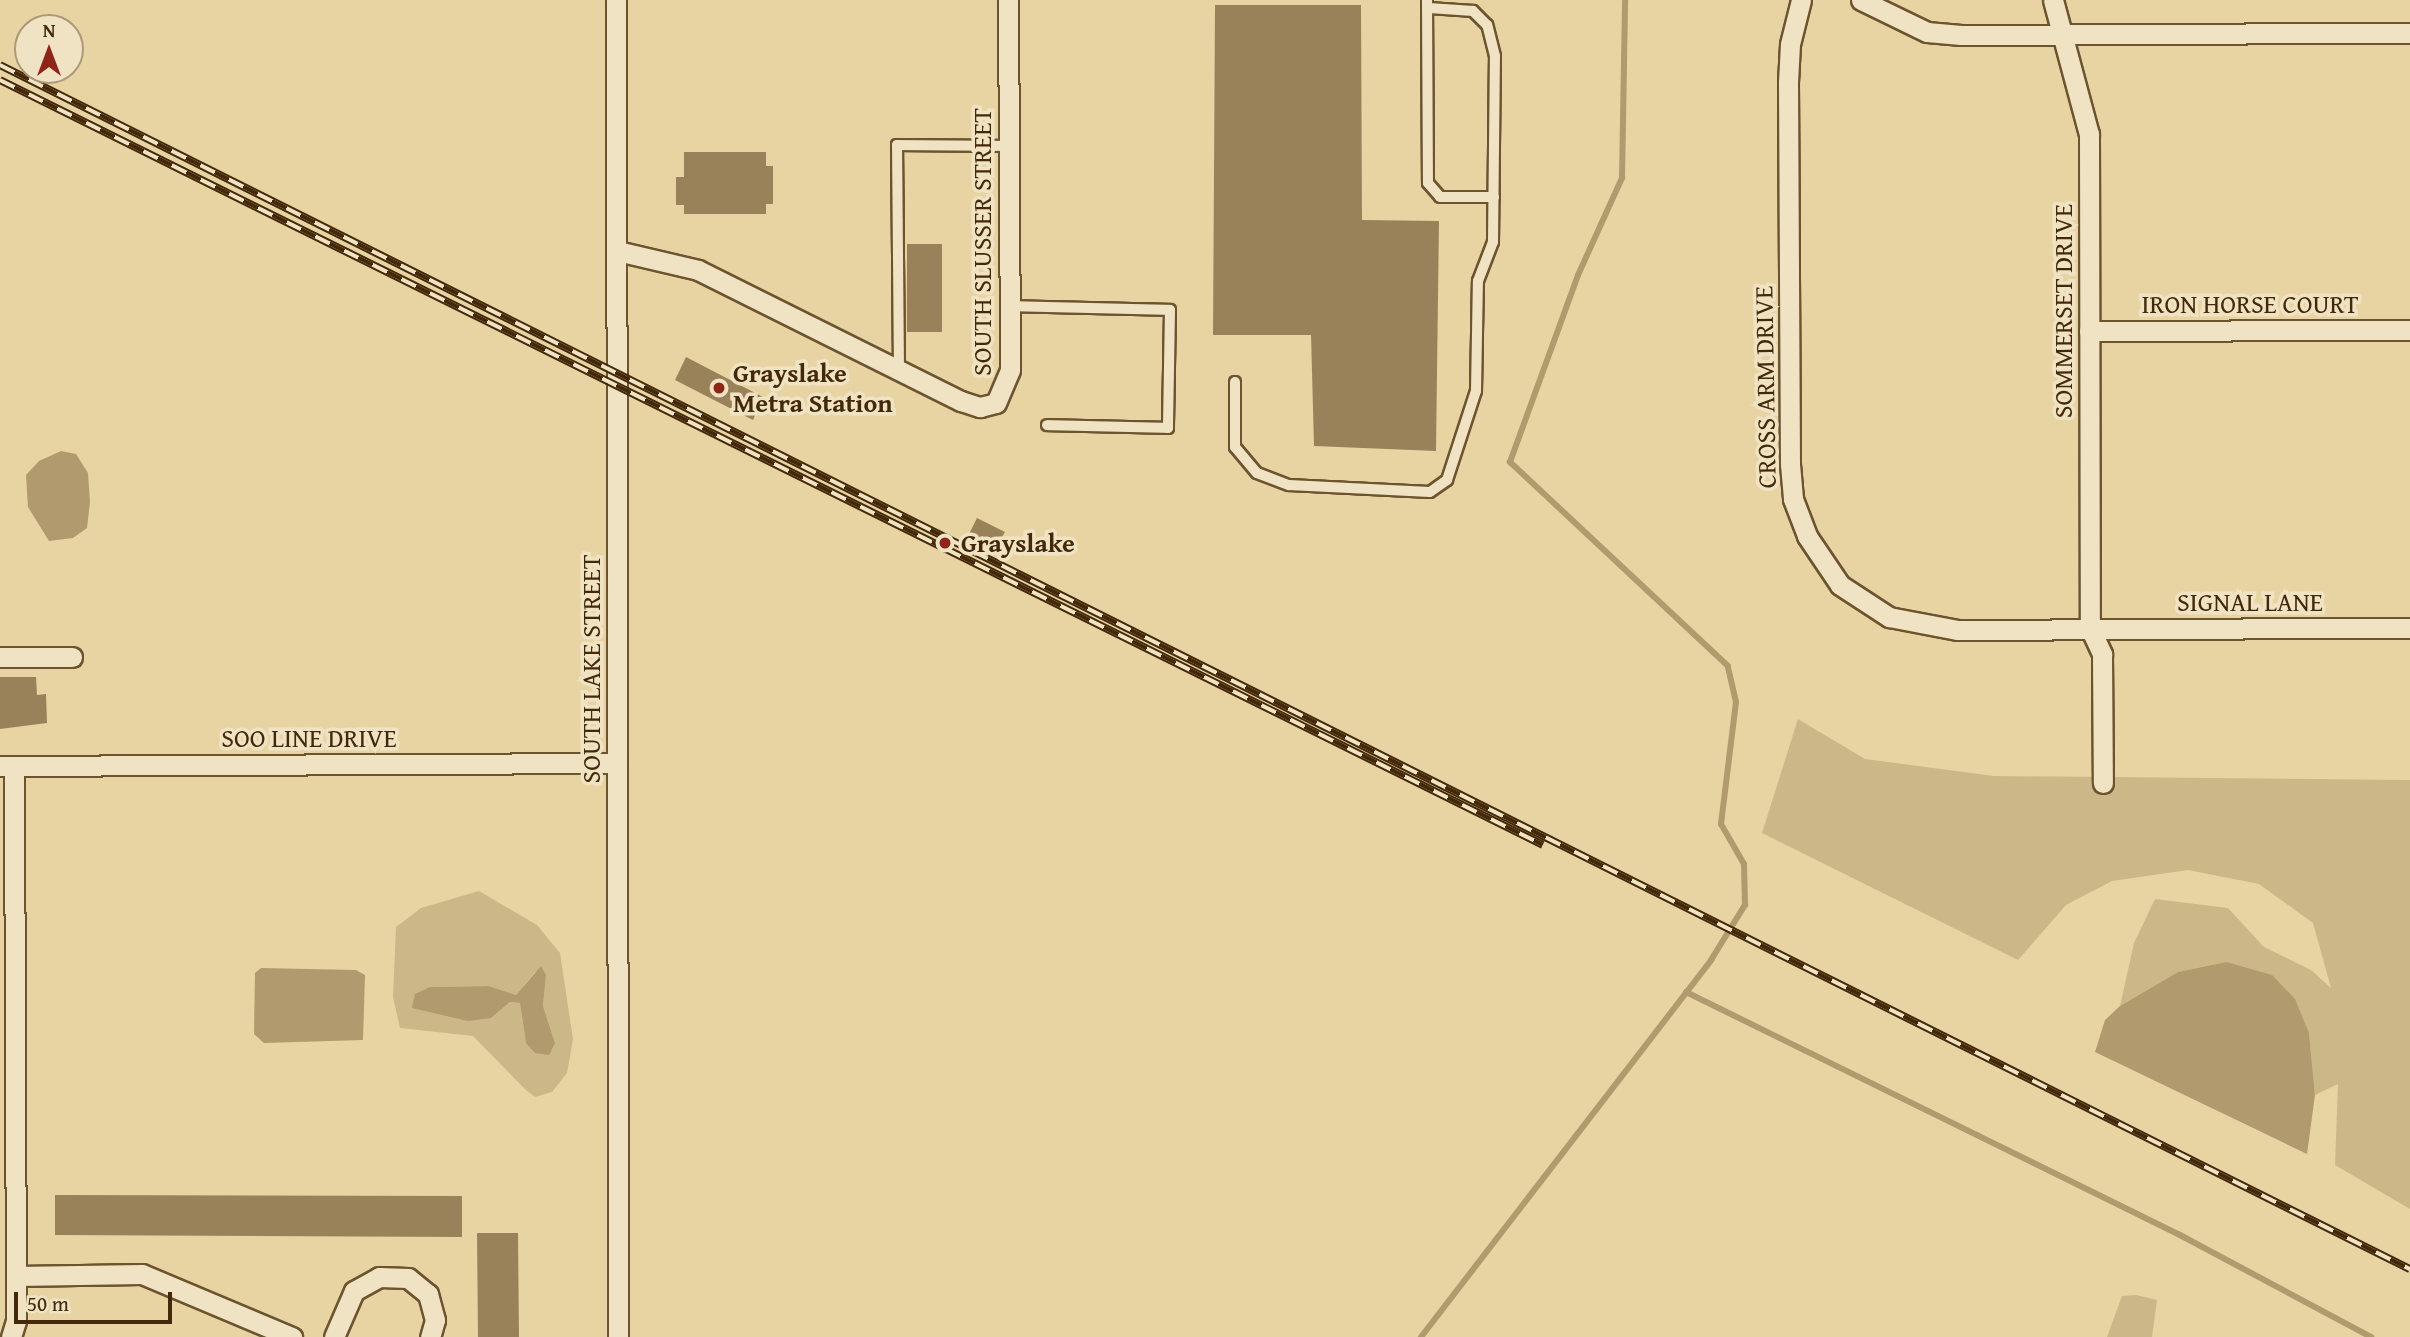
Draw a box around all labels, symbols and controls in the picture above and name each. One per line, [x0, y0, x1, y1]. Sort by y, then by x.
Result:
north arrow [14, 14, 84, 84]
text: N [43, 16, 55, 44]
street label: SOUTH SLUSSER STREET [966, 108, 998, 376]
street label: SOMMERSET DRIVE [2047, 204, 2079, 418]
street label: CROSS ARM DRIVE [1748, 285, 1782, 489]
street label: IRON HORSE COURT [2141, 288, 2359, 320]
place label: Grayslake Metra Station [733, 357, 893, 418]
marker: Grayslake Metra Station [711, 380, 727, 396]
place label: Grayslake [961, 527, 1075, 559]
marker: Grayslake [935, 533, 955, 553]
street label: SOUTH LAKE STREET [575, 555, 607, 783]
street label: SIGNAL LANE [2177, 586, 2323, 618]
street label: SOO LINE DRIVE [221, 722, 397, 754]
scale bar [18, 1278, 175, 1322]
text: 50 m [27, 1288, 69, 1319]

